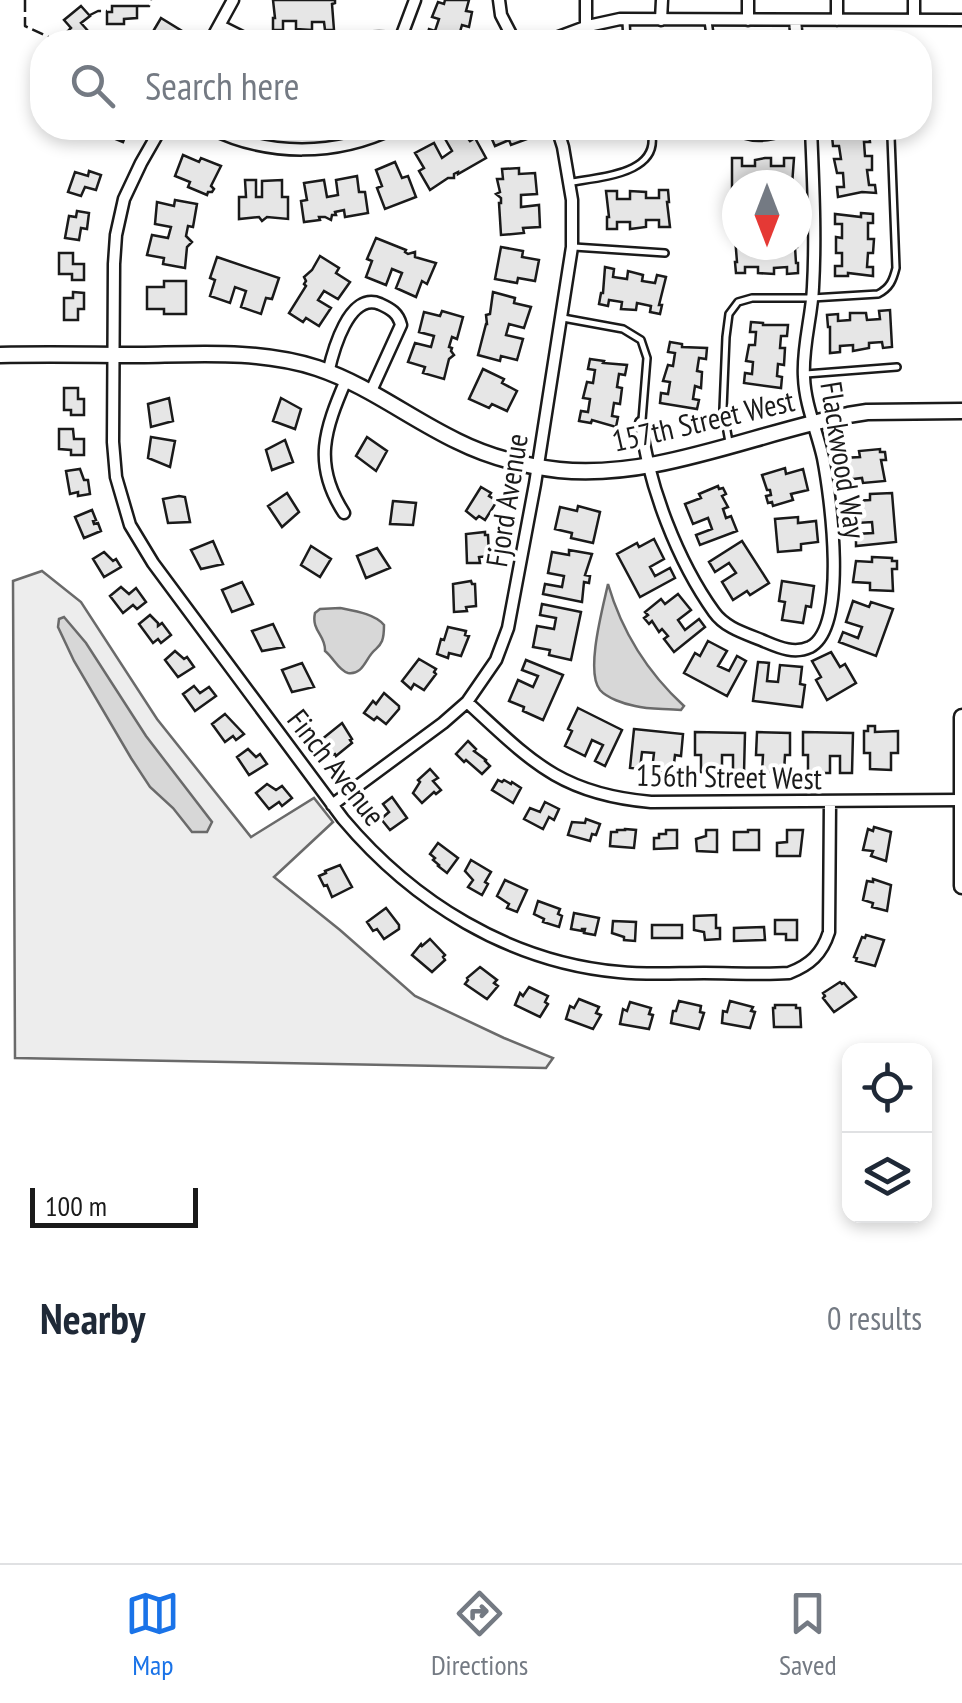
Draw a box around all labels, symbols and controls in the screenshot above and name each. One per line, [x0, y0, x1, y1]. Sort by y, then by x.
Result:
search box [30, 30, 932, 140]
icon: search [65, 58, 120, 113]
text: Search here [145, 61, 299, 110]
north arrow [722, 170, 812, 260]
street label: Flackwood Way [812, 379, 876, 542]
street label: 157th Street West [608, 380, 799, 460]
street label: Fjord Avenue [476, 431, 536, 569]
street label: Finch Avenue [279, 701, 395, 833]
street label: 156th Street West [636, 755, 823, 797]
map controls [842, 1043, 932, 1223]
button: locate [842, 1043, 932, 1133]
button: layers [842, 1133, 932, 1223]
scale bar [30, 1183, 198, 1228]
text: 100 m [45, 1187, 107, 1224]
text: Nearby [40, 1291, 145, 1346]
text: 0 results [827, 1297, 922, 1339]
tab: Map [125, 1586, 180, 1683]
tab: Directions [431, 1586, 528, 1683]
tab: Saved [779, 1586, 837, 1683]

